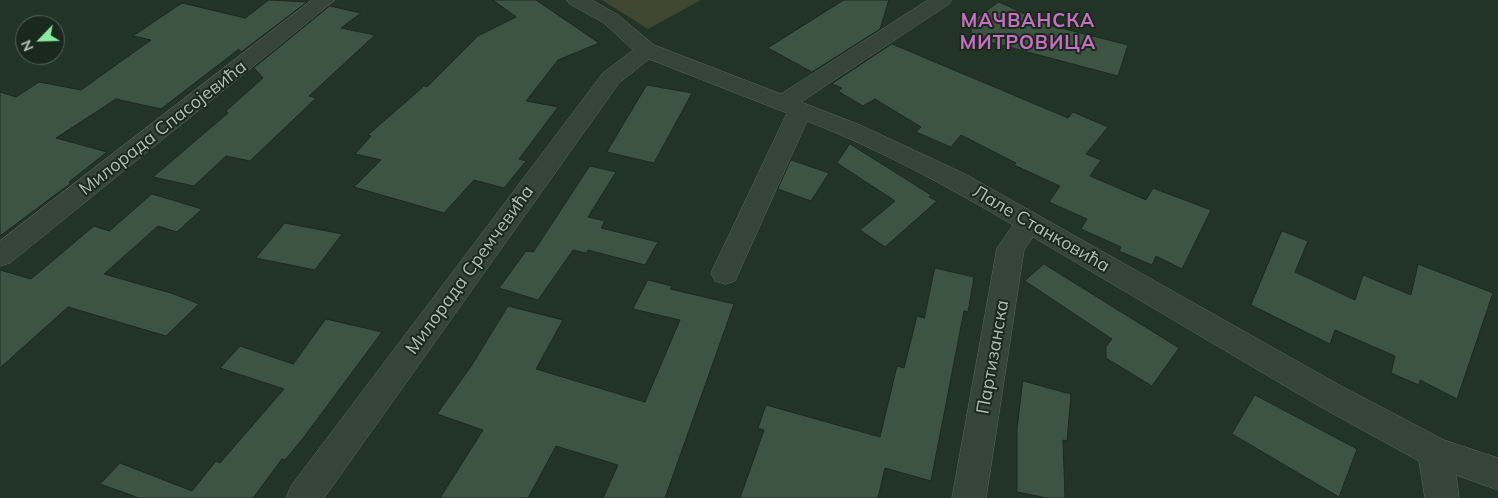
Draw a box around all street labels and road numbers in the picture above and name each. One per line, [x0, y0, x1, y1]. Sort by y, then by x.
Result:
street label: Милорада Спасојевића [75, 56, 251, 200]
street label: Милорада Сремчевића [401, 181, 539, 359]
street label: Лале Станковића [969, 181, 1113, 277]
street label: Партизанска [972, 298, 1014, 416]

